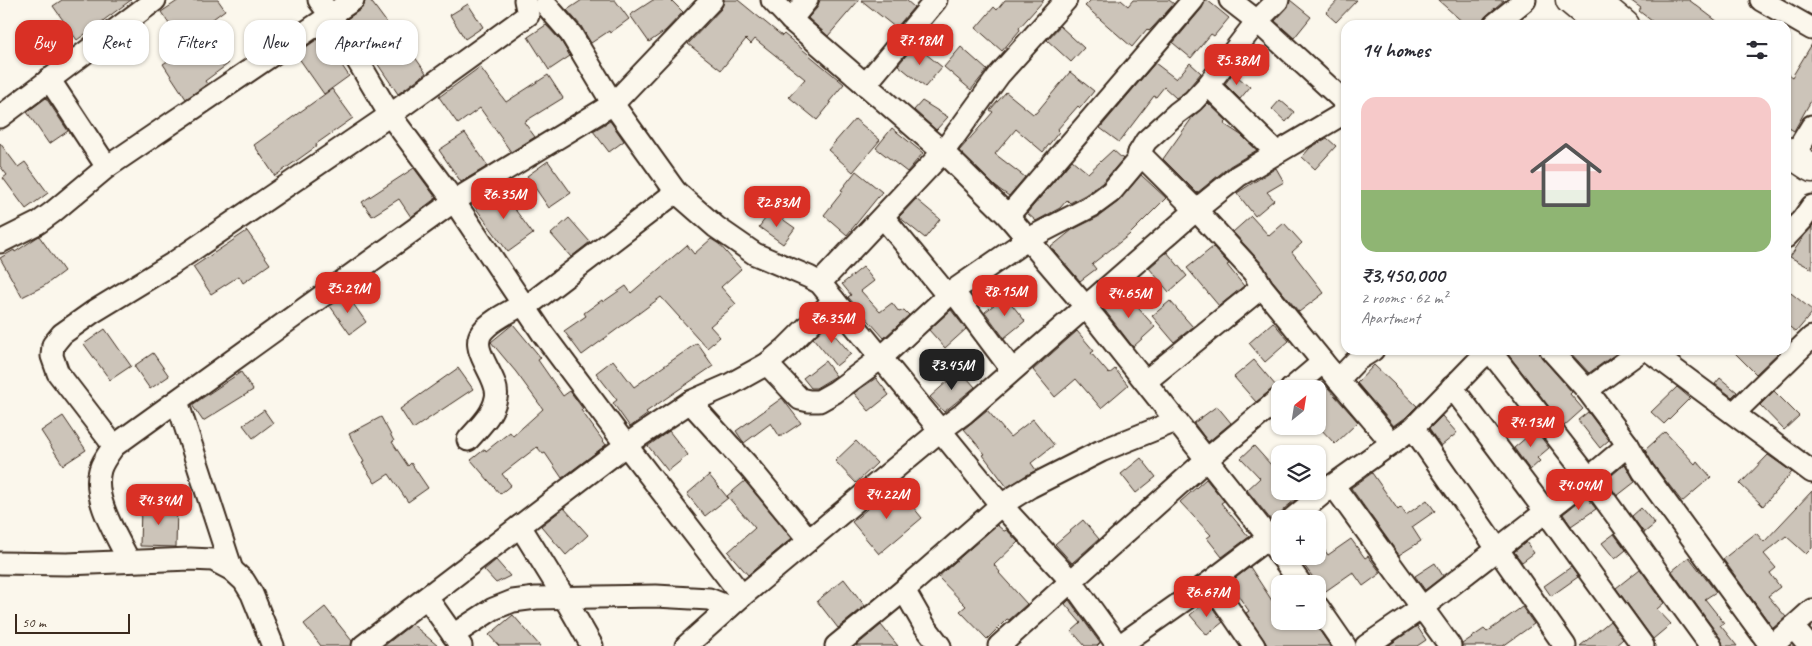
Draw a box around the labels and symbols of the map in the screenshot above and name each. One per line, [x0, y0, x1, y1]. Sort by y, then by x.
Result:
pin: ₹7.18M [879, 23, 961, 66]
pin: ₹5.38M [1196, 44, 1278, 86]
pin: ₹6.35M [463, 178, 545, 220]
pin: ₹2.83M [736, 186, 818, 228]
pin: ₹5.29M [307, 272, 389, 314]
pin: ₹8.15M [964, 274, 1046, 317]
pin: ₹4.65M [1088, 276, 1170, 319]
pin: ₹6.35M [791, 302, 873, 344]
pin: ₹3.45M [911, 348, 993, 391]
north arrow [1271, 380, 1326, 435]
pin: ₹4.13M [1490, 406, 1572, 448]
pin: ₹4.04M [1538, 468, 1620, 511]
pin: ₹4.22M [846, 478, 928, 520]
pin: ₹4.34M [118, 484, 200, 526]
pin: ₹6.67M [1166, 576, 1248, 618]
scale bar [15, 611, 130, 634]

